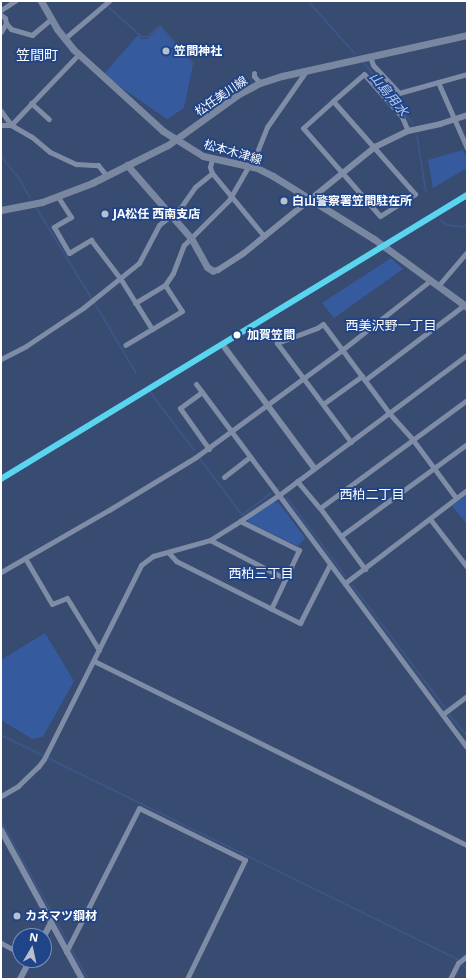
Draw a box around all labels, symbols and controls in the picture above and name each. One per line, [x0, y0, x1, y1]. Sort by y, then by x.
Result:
place label: 笠間神社 [174, 44, 222, 58]
marker: 笠間神社 [161, 46, 171, 56]
district label: 笠間町 [16, 47, 58, 63]
water label: 山島用水 [367, 69, 411, 119]
street label: 松任美川線 [192, 73, 250, 119]
street label: 松本木津線 [202, 137, 264, 167]
place label: 白山警察署笠間駐在所 [292, 194, 412, 208]
marker: 白山警察署笠間駐在所 [279, 196, 289, 206]
place label: JA松任 西南支店 [113, 207, 200, 221]
marker: JA松任 西南支店 [100, 209, 110, 219]
district label: 西美沢野一丁目 [346, 317, 436, 333]
marker: 加賀笠間 [230, 328, 244, 342]
place label: 加賀笠間 [247, 328, 295, 342]
district label: 西柏二丁目 [340, 486, 404, 502]
district label: 西柏三丁目 [229, 565, 293, 581]
place label: カネマツ鋼材 [25, 909, 97, 923]
marker: カネマツ鋼材 [12, 911, 22, 921]
north arrow [12, 928, 52, 968]
text: N [28, 929, 39, 945]

